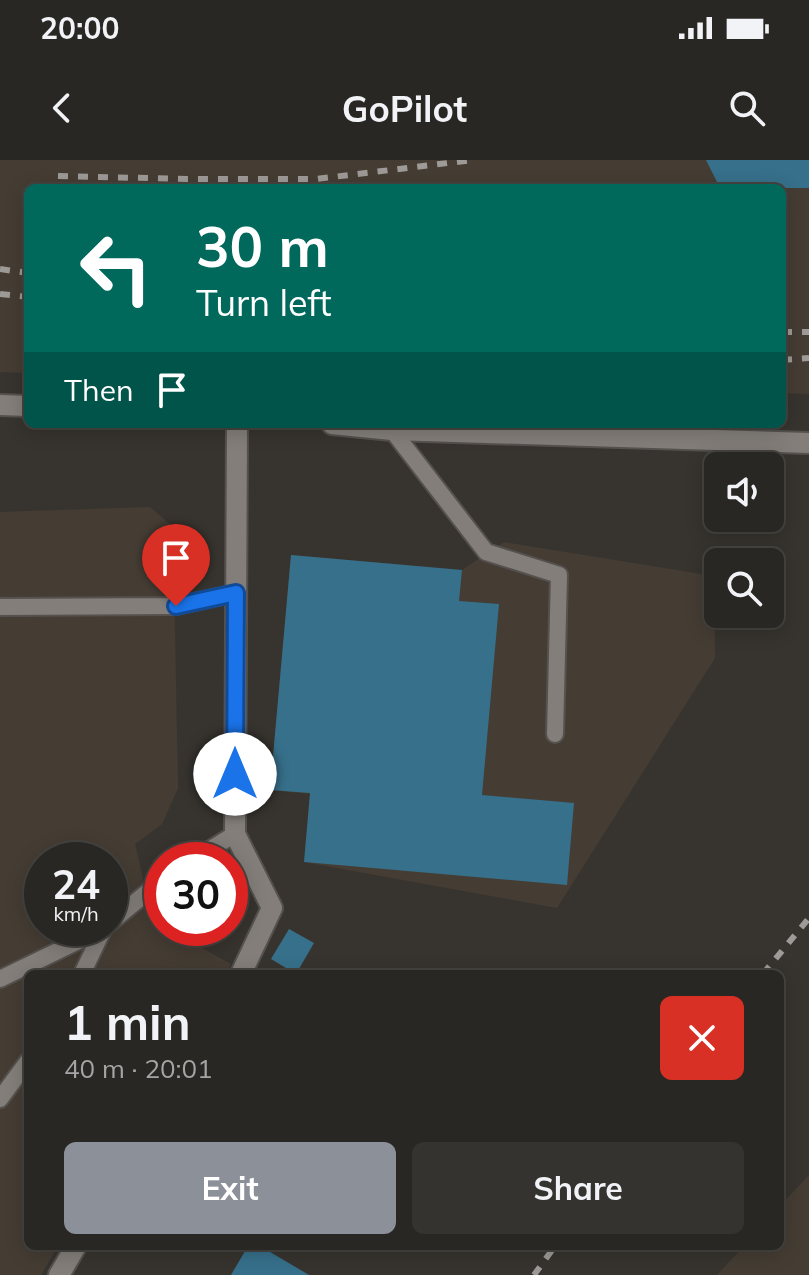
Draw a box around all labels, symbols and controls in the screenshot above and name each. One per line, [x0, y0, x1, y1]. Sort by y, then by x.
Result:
text: 20:00 [40, 9, 119, 47]
icon: back [40, 86, 84, 130]
text: GoPilot [342, 86, 467, 131]
icon: search [725, 86, 769, 130]
text: 30 m [196, 211, 329, 281]
icon: left [64, 216, 168, 320]
text: Turn left [196, 280, 332, 325]
icon: arrive [150, 368, 194, 412]
text: Then [64, 371, 134, 409]
map controls [704, 452, 784, 628]
button: sound [704, 452, 784, 532]
pin [142, 524, 210, 606]
icon: arrive [154, 536, 198, 580]
button: search [704, 548, 784, 628]
position arrow [193, 732, 277, 816]
speed limit sign: 30 [144, 842, 248, 946]
text: 24 [52, 859, 100, 909]
text: km/h [53, 901, 99, 926]
text: 1 min [64, 992, 191, 1052]
button: close [660, 996, 744, 1080]
text: 40 m · 20:01 [64, 1052, 213, 1085]
button: Exit [64, 1142, 396, 1234]
button: Share [412, 1142, 744, 1234]

